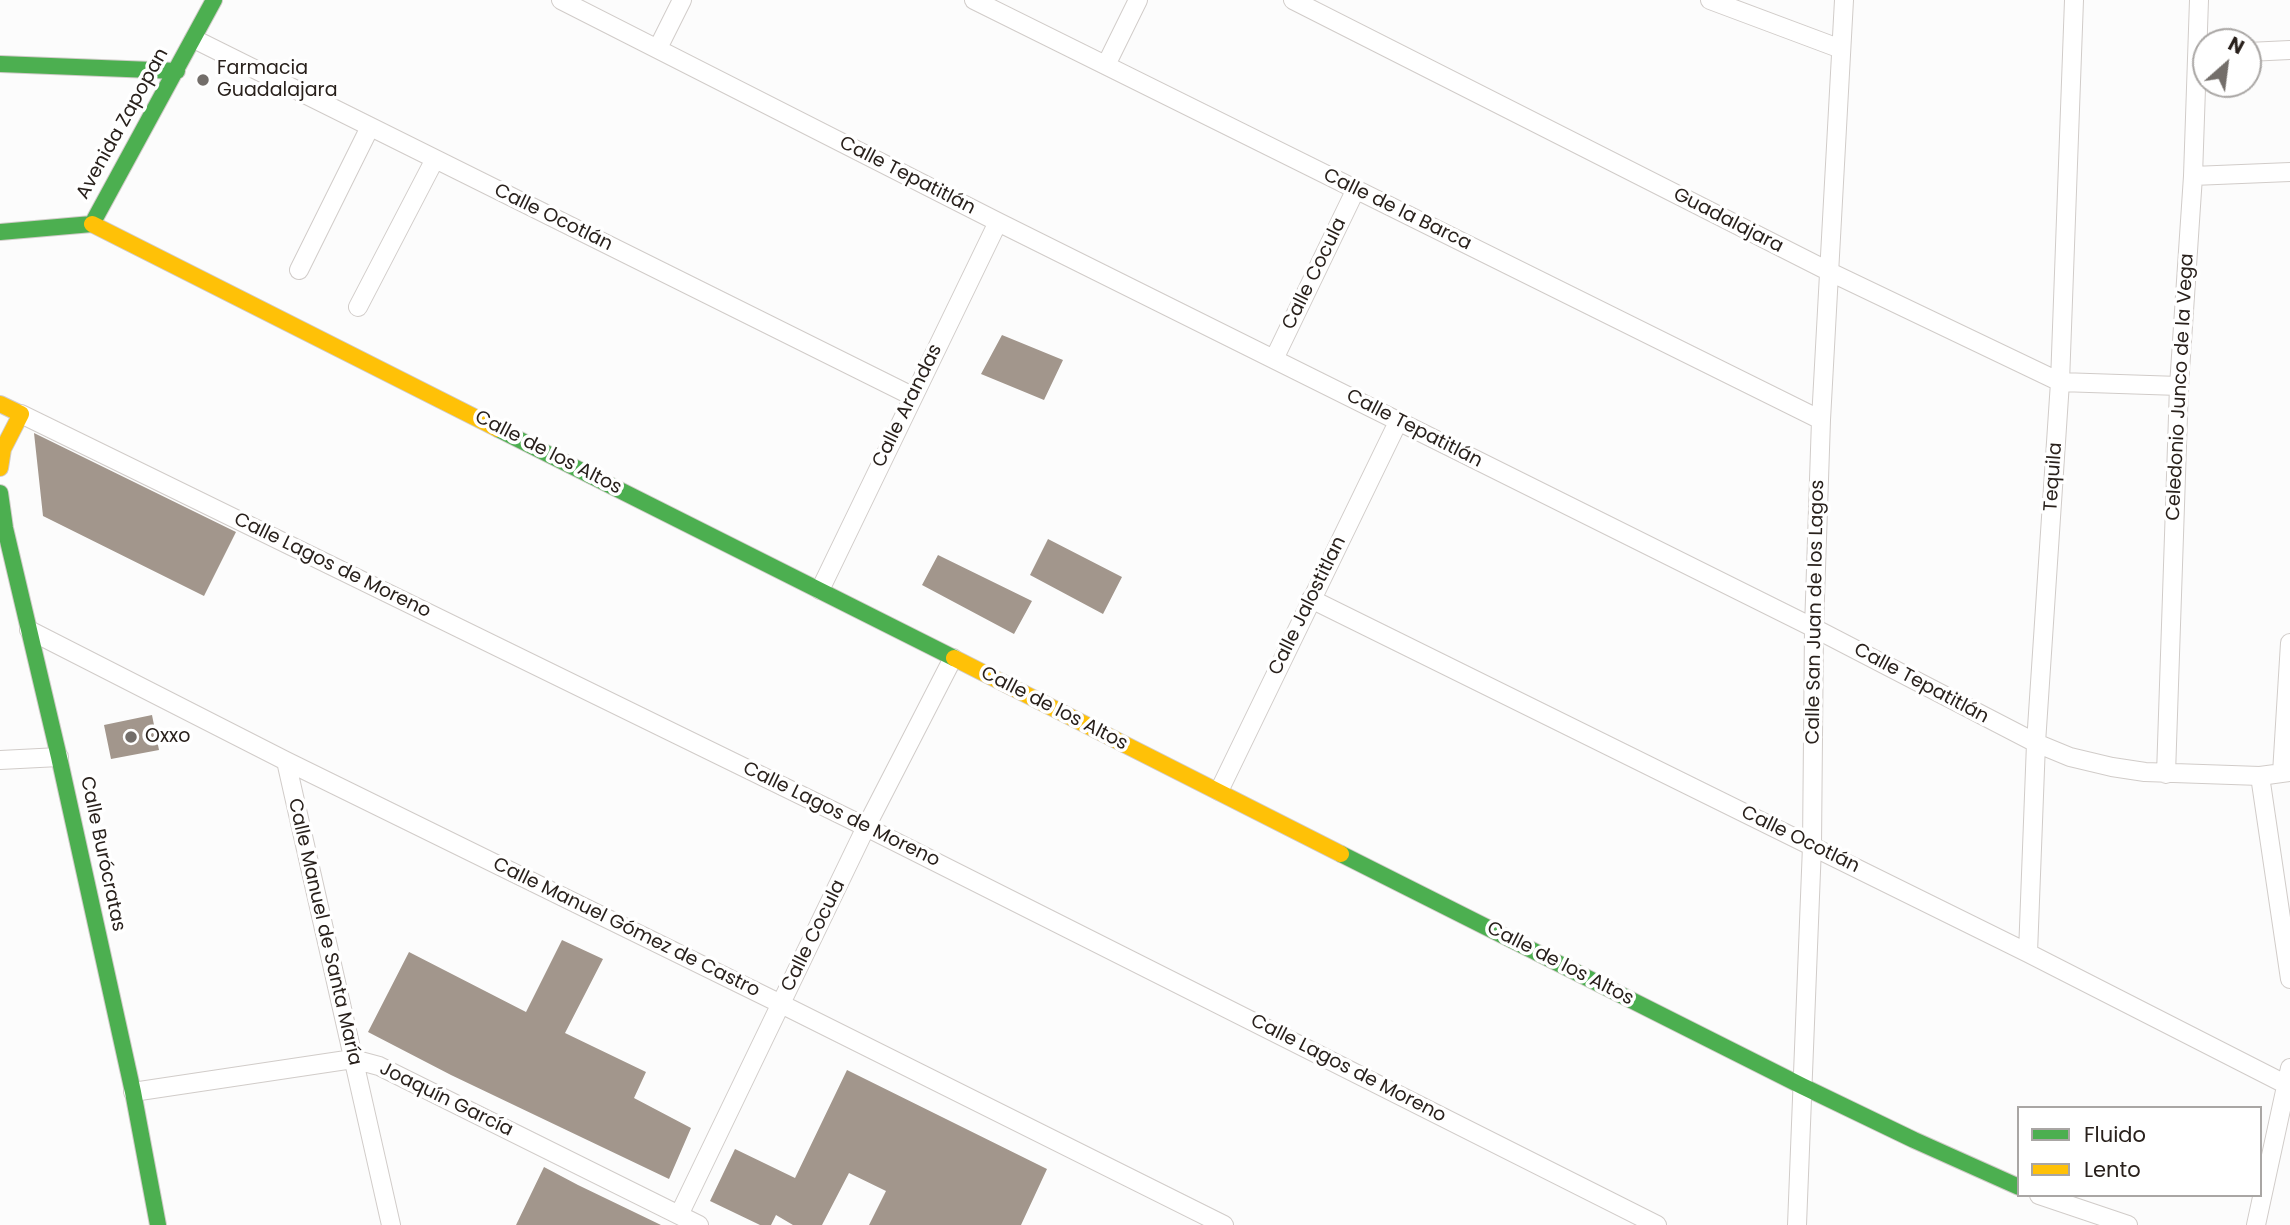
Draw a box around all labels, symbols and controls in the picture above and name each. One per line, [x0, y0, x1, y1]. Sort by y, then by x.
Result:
north arrow [2192, 28, 2262, 98]
text: N [2223, 31, 2249, 61]
street label: Avenida Zapopan [72, 45, 174, 203]
place label: Farmacia Guadalajara [217, 58, 337, 102]
marker: Farmacia Guadalajara [195, 72, 211, 88]
street label: Calle Tepatitlán [835, 132, 979, 220]
street label: Calle de la Barca [1319, 164, 1475, 256]
street label: Calle Ocotlán [490, 179, 616, 257]
street label: Guadalajara [1669, 183, 1787, 259]
street label: Calle Cocula [1278, 214, 1352, 334]
street label: Celedonio Junco de la Vega [2163, 253, 2199, 521]
street label: Calle Arandas [868, 341, 948, 471]
street label: Calle Tepatitlán [1342, 385, 1486, 473]
street label: Calle de los Altos [471, 406, 625, 500]
street label: Tequila [2040, 442, 2068, 512]
street label: Calle San Juan de los Lagos [1802, 479, 1830, 745]
street label: Calle Lagos de Moreno [230, 508, 434, 624]
street label: Calle Jalostitlan [1265, 533, 1351, 679]
street label: Calle Tepatitlán [1850, 639, 1992, 729]
street label: Calle de los Altos [977, 662, 1131, 756]
place label: Oxxo [145, 726, 190, 748]
marker: Oxxo [123, 729, 139, 745]
street label: Calle Lagos de Moreno [739, 757, 943, 873]
street label: Calle Burócratas [74, 774, 130, 934]
street label: Calle Manuel de Santa María [282, 796, 366, 1068]
street label: Calle Ocotlán [1737, 801, 1863, 879]
street label: Calle Manuel Gómez de Castro [489, 853, 763, 1003]
street label: Calle Cocula [777, 876, 851, 996]
street label: Calle de los Altos [1483, 917, 1637, 1011]
street label: Calle Lagos de Moreno [1247, 1010, 1449, 1128]
street label: Joaquín García [376, 1058, 516, 1142]
legend [2017, 1106, 2262, 1197]
text: Fluido [2084, 1120, 2146, 1149]
text: Lento [2084, 1155, 2141, 1184]

